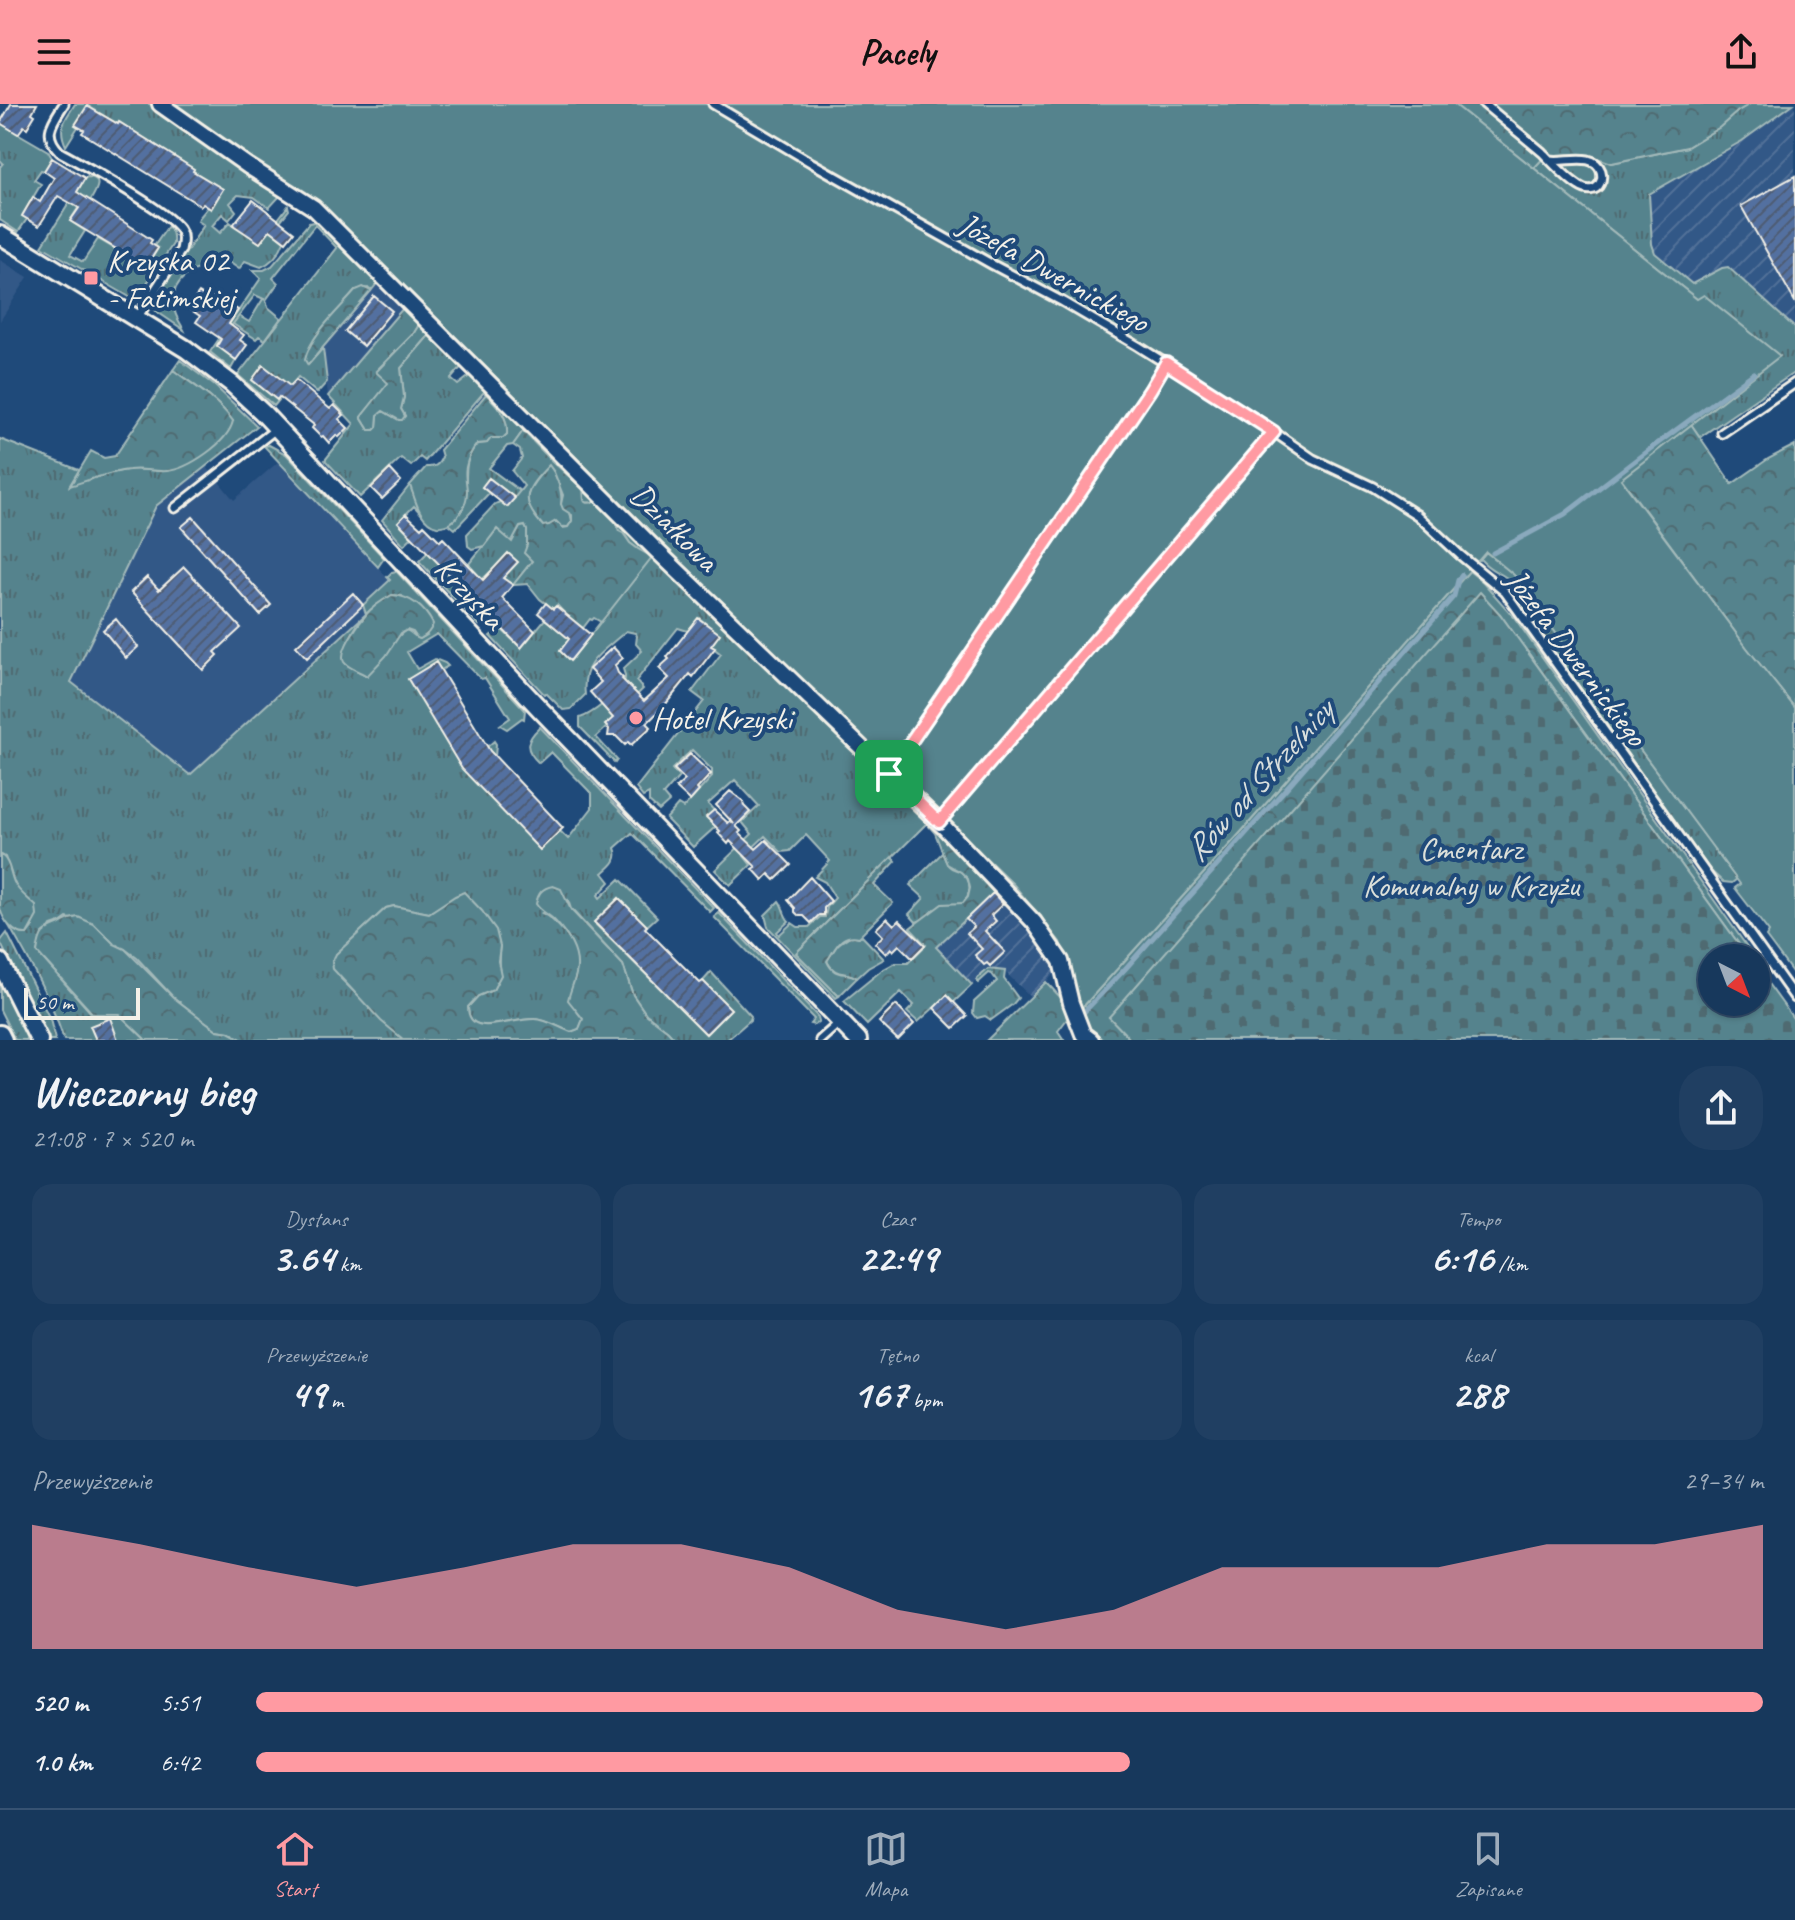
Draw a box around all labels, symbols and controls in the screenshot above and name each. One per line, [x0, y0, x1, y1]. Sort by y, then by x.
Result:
text: Pacely [860, 29, 935, 75]
icon: menu [32, 30, 76, 74]
icon: share [1719, 30, 1763, 74]
street label: Józefa Dwernickiego [950, 202, 1158, 342]
place label: Krzyska 02 - Fatimskiej [107, 240, 239, 318]
marker: Krzyska 02 - Fatimskiej [82, 269, 100, 287]
street label: Działkowa [622, 474, 729, 582]
street label: Krzyska [426, 548, 515, 640]
street label: Józefa Dwernickiego [1495, 559, 1658, 755]
water label: Rów od Strzelnicy [1175, 687, 1346, 870]
place label: Hotel Krzyski [652, 698, 796, 739]
marker: Hotel Krzyski [627, 709, 645, 727]
pin [855, 740, 923, 808]
icon: arrive [867, 752, 911, 796]
park label: Cmentarz Komunalny w Krzyżu [1363, 828, 1581, 906]
north arrow [1698, 944, 1770, 1016]
map controls [1698, 944, 1770, 1016]
scale bar [24, 984, 140, 1020]
text: 50 m [36, 988, 73, 1016]
text: Wieczorny bieg [32, 1064, 255, 1119]
button: share [1679, 1066, 1763, 1150]
text: 21:08 · 7 × 520 m [32, 1122, 193, 1155]
text: Dystans [285, 1205, 348, 1233]
text: Czas [880, 1205, 915, 1233]
text: Tempo [1457, 1205, 1500, 1233]
text: 3.64 [272, 1233, 334, 1283]
text: 22:49 [858, 1233, 937, 1283]
text: 6:16 [1430, 1233, 1493, 1283]
text: km [334, 1250, 361, 1278]
text: /km [1493, 1250, 1527, 1278]
text: Przewyższenie [266, 1341, 367, 1369]
text: Tętno [876, 1341, 919, 1369]
text: kcal [1464, 1341, 1493, 1369]
text: 49 [290, 1369, 325, 1419]
text: 167 [852, 1369, 907, 1419]
text: 288 [1452, 1369, 1506, 1419]
text: m [325, 1386, 343, 1414]
text: bpm [907, 1386, 943, 1414]
text: Przewyższenie [32, 1464, 151, 1497]
text: 29–34 m [1684, 1464, 1763, 1497]
text: 520 m [32, 1686, 88, 1719]
text: 5:51 [160, 1686, 200, 1719]
text: 1.0 km [32, 1746, 92, 1779]
text: 6:42 [160, 1746, 200, 1779]
tab: Start [273, 1827, 317, 1903]
tab: Mapa [864, 1827, 908, 1903]
tab: Zapisane [1455, 1827, 1522, 1903]

